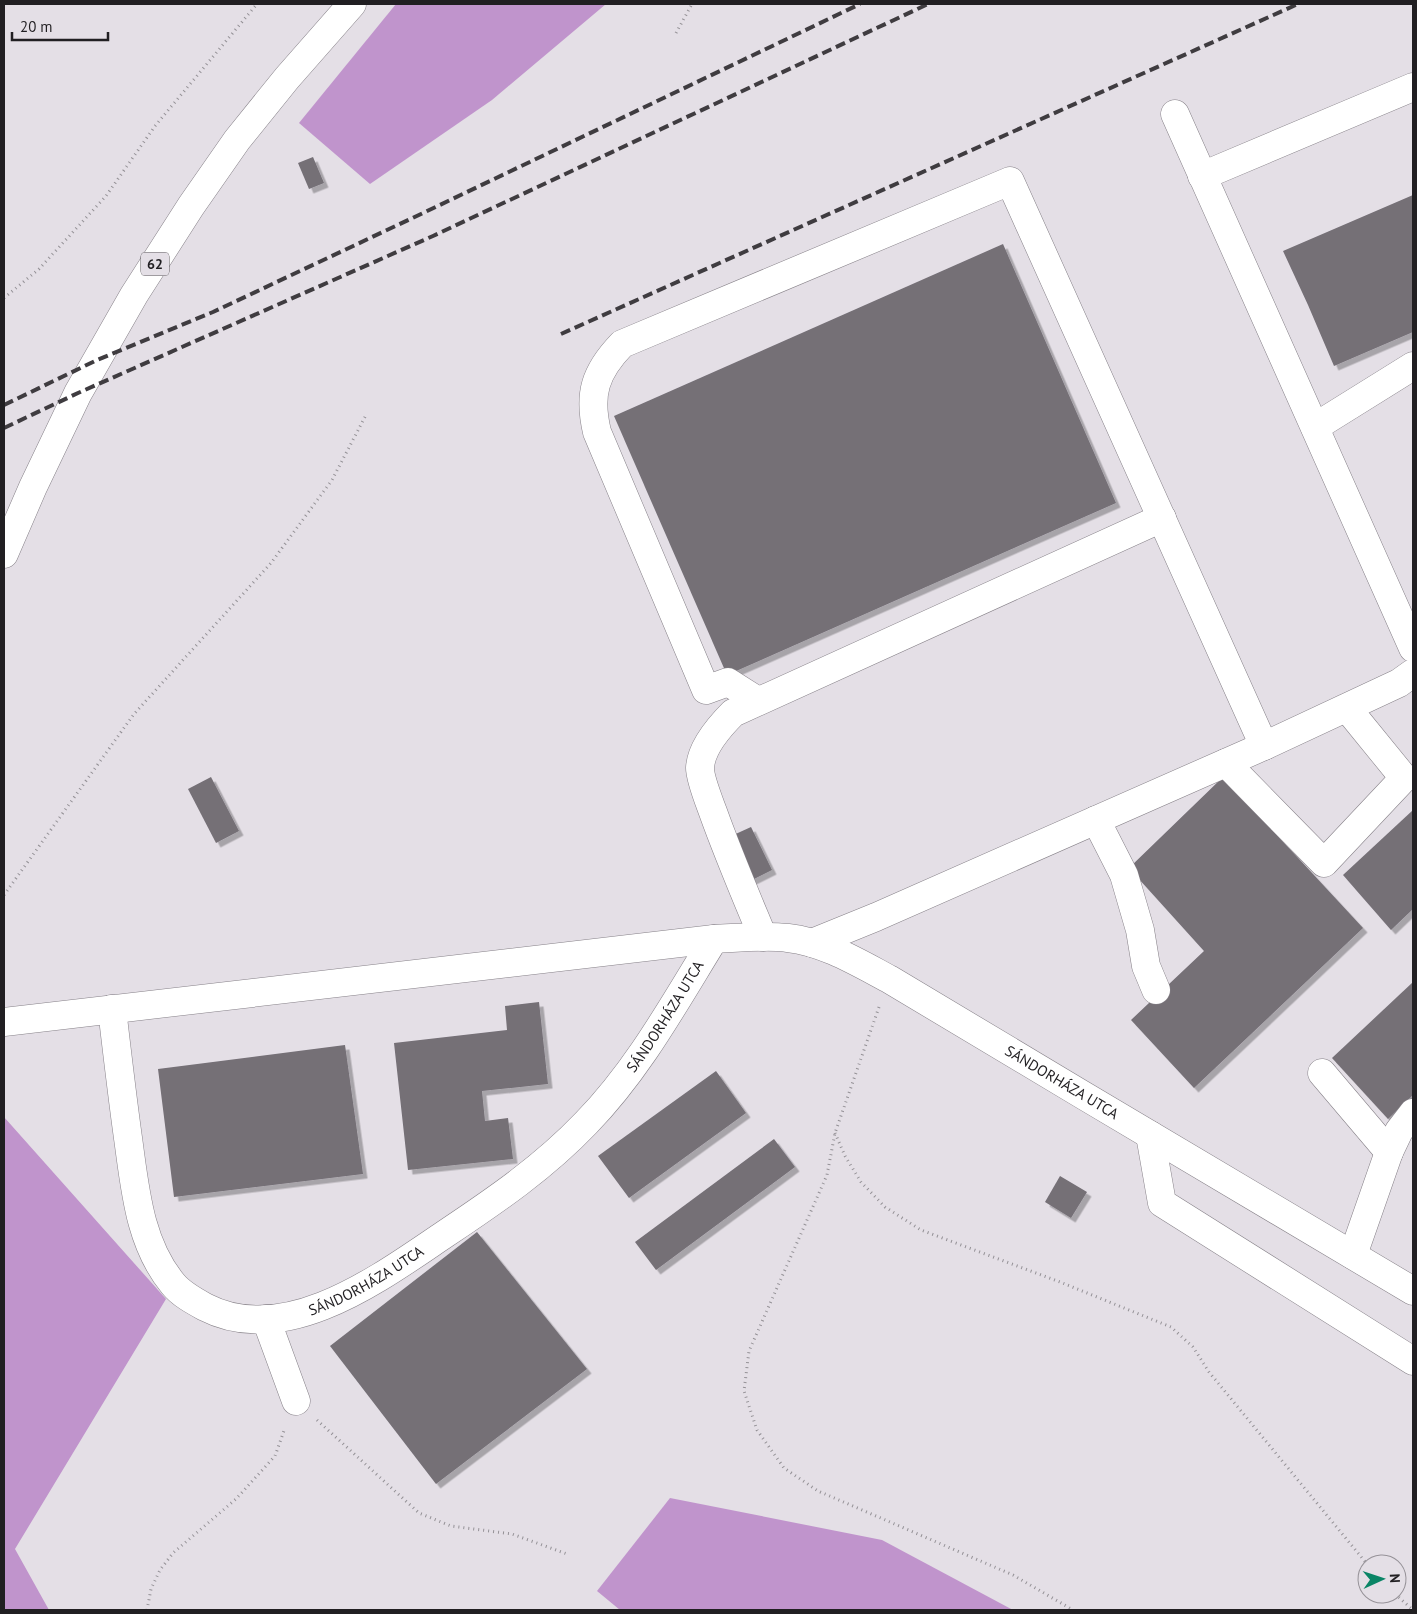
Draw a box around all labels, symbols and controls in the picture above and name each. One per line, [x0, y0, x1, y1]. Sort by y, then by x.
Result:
scale bar [12, 10, 109, 42]
text: 20 m [20, 17, 53, 36]
road number: 62 [141, 252, 169, 276]
street label: SÁNDORHÁZA UTCA [622, 957, 708, 1076]
street label: SÁNDORHÁZA UTCA [1002, 1041, 1123, 1123]
street label: SÁNDORHÁZA UTCA [306, 1241, 427, 1319]
north arrow [1357, 1554, 1407, 1604]
text: N [1386, 1573, 1404, 1583]

